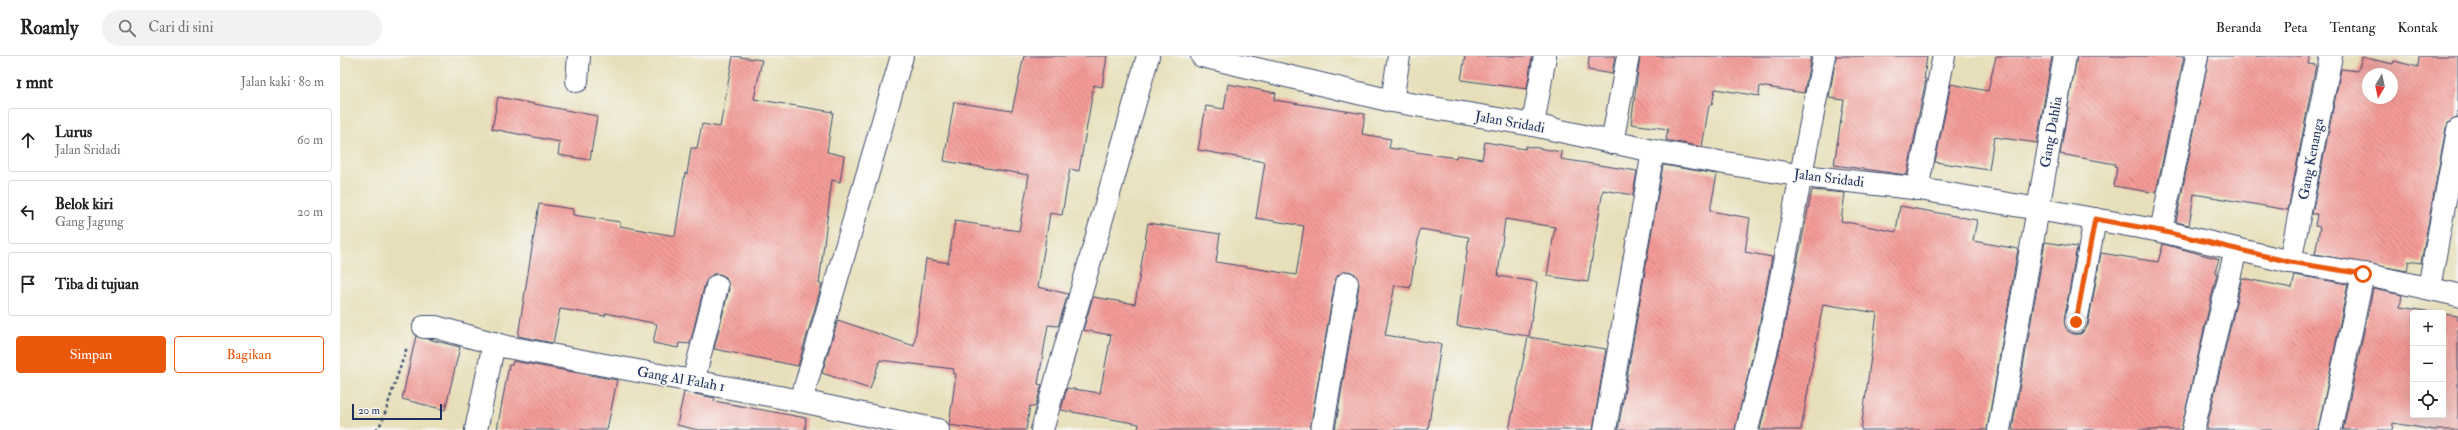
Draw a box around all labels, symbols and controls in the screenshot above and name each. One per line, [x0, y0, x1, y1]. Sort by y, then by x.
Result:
search box [102, 10, 382, 46]
text: Roamly [20, 16, 78, 40]
icon: search [116, 17, 138, 39]
text: Cari di sini [148, 18, 213, 37]
text: Beranda [2216, 19, 2262, 36]
text: Peta [2284, 19, 2308, 36]
text: Tentang [2330, 19, 2376, 36]
text: Kontak [2398, 19, 2438, 36]
north arrow [2362, 68, 2398, 104]
text: 1 mnt [16, 72, 53, 93]
text: Jalan kaki · 80 m [241, 74, 324, 90]
street label: Gang Dahlia [2036, 95, 2066, 169]
street label: Jalan Sridadi [1473, 107, 1546, 137]
street label: Gang Kenanga [2295, 116, 2327, 201]
text: Lurus [55, 123, 92, 142]
icon: ahead [17, 129, 39, 151]
text: 60 m [297, 132, 323, 148]
text: Jalan Sridadi [55, 142, 120, 158]
street label: Jalan Sridadi [1792, 165, 1865, 191]
text: Belok kiri [55, 195, 113, 214]
icon: left [17, 201, 39, 223]
text: 20 m [297, 204, 323, 220]
text: Gang Jagung [55, 214, 124, 230]
route start [2354, 265, 2372, 283]
icon: arrive [17, 273, 39, 295]
text: Tiba di tujuan [55, 275, 139, 294]
map controls [2410, 310, 2446, 418]
button: + [2410, 310, 2446, 346]
route end [2067, 313, 2085, 331]
button: Simpan [16, 336, 166, 373]
button: Bagikan [174, 336, 324, 373]
button: − [2410, 346, 2446, 382]
street label: Gang Al Falah 1 [636, 363, 726, 395]
button: locate [2410, 382, 2446, 418]
scale bar [352, 402, 442, 421]
text: 20 m [358, 404, 380, 417]

